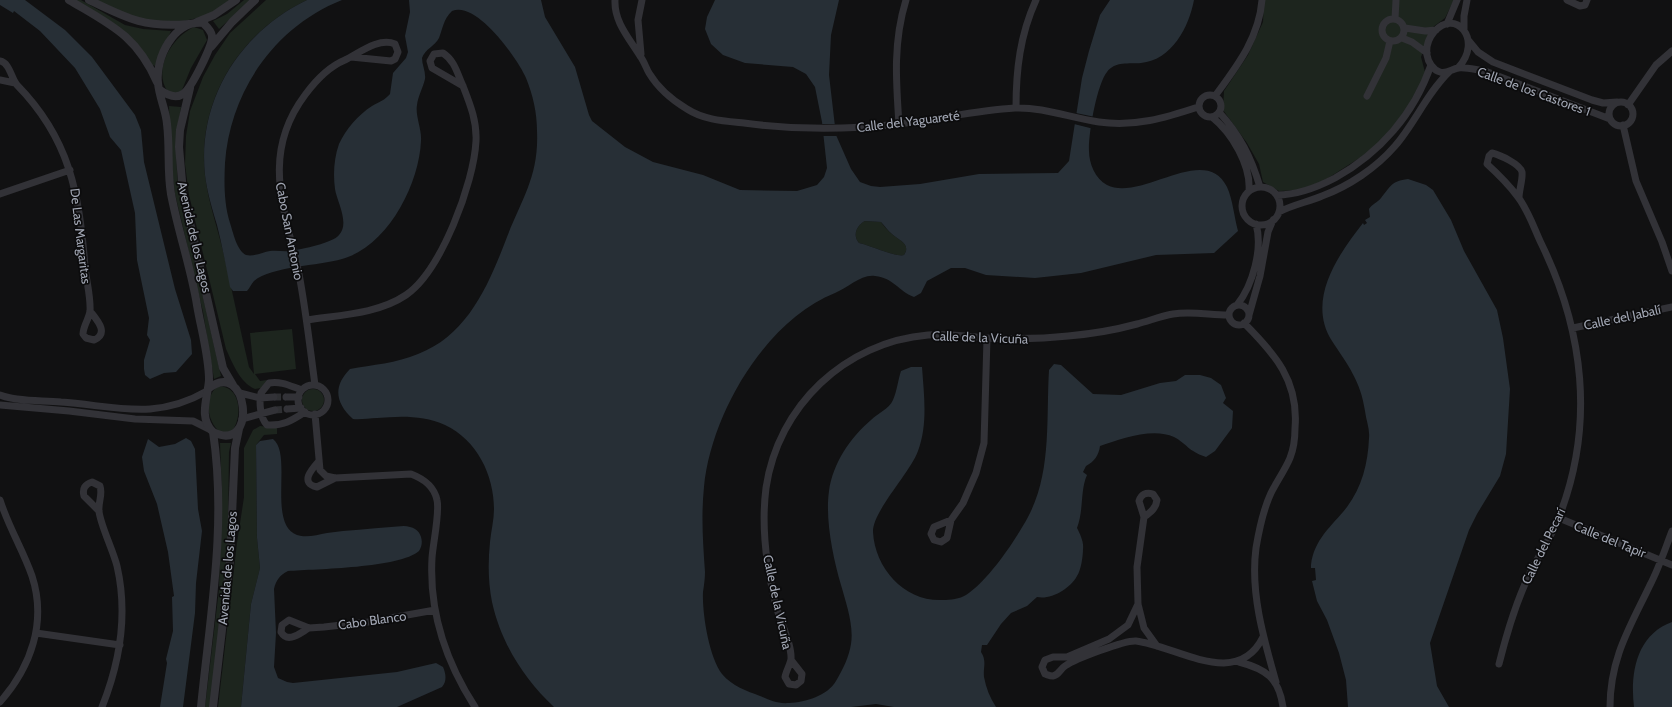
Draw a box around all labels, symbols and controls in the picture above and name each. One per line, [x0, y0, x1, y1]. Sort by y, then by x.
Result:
street label: Calle de los Castores 1 [1475, 63, 1593, 119]
street label: Calle del Yaguareté [856, 107, 961, 135]
street label: Avenida de los Lagos [174, 180, 216, 295]
street label: Cabo San Antonio [273, 181, 307, 281]
street label: De Las Margaritas [67, 187, 95, 285]
street label: Calle del Jabalí [1582, 301, 1662, 333]
street label: Calle de la Vicuña [932, 327, 1029, 347]
street label: Calle del Pecarí [1518, 505, 1568, 587]
street label: Avenida de los Lagos [214, 510, 240, 625]
street label: Calle del Tapir [1572, 517, 1649, 561]
street label: Calle de la Vicuña [760, 553, 796, 652]
street label: Cabo Blanco [337, 607, 407, 633]

